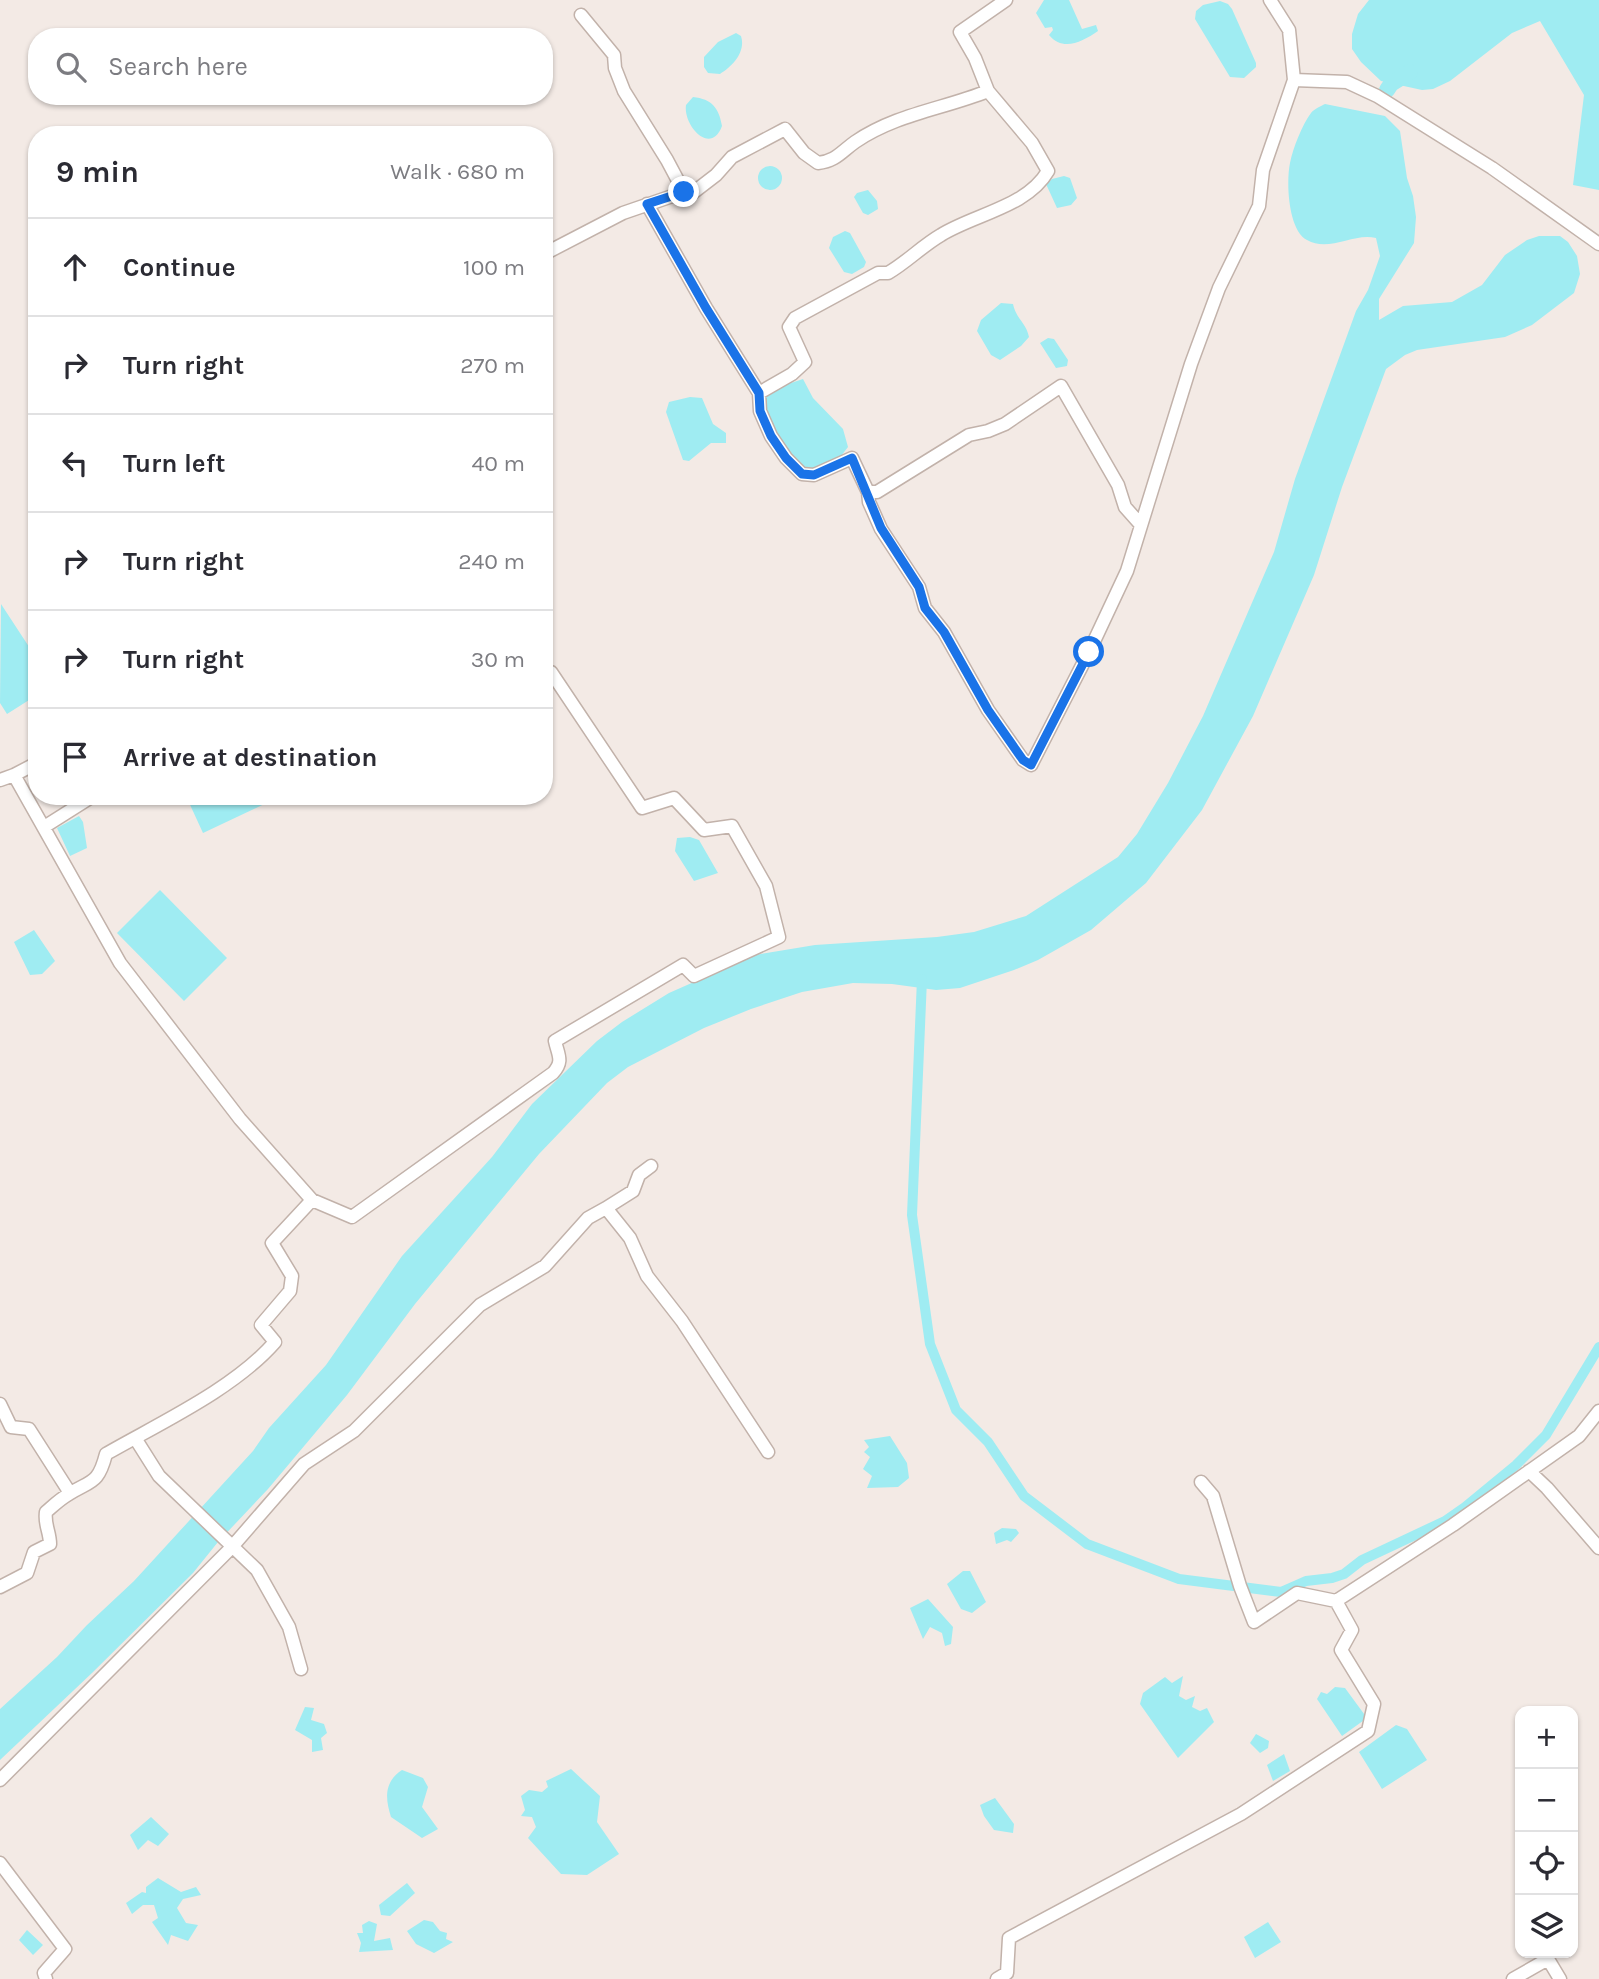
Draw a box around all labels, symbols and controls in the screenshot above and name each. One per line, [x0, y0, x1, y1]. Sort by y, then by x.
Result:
search box [28, 28, 553, 105]
icon: search [52, 48, 90, 86]
text: Search here [108, 51, 248, 82]
text: 9 min [56, 154, 139, 190]
text: Walk · 680 m [390, 158, 525, 185]
route end [668, 176, 699, 207]
icon: ahead [56, 248, 94, 286]
text: Continue [123, 252, 235, 283]
text: 100 m [463, 254, 525, 281]
icon: right [56, 346, 94, 384]
text: Turn right [123, 350, 244, 381]
text: 270 m [460, 352, 525, 379]
icon: left [56, 444, 94, 482]
text: Turn left [123, 448, 225, 479]
text: 40 m [472, 450, 525, 477]
icon: right [56, 542, 94, 580]
text: Turn right [123, 546, 244, 577]
text: 240 m [458, 548, 525, 575]
route start [1073, 636, 1104, 667]
icon: right [56, 640, 94, 678]
text: Turn right [123, 644, 244, 675]
text: 30 m [471, 646, 525, 673]
icon: arrive [56, 738, 94, 776]
text: Arrive at destination [123, 742, 377, 773]
map controls [1515, 1706, 1578, 1958]
button: + [1515, 1706, 1578, 1769]
button: − [1515, 1769, 1578, 1832]
button: locate [1515, 1832, 1578, 1895]
button: layers [1515, 1895, 1578, 1958]

